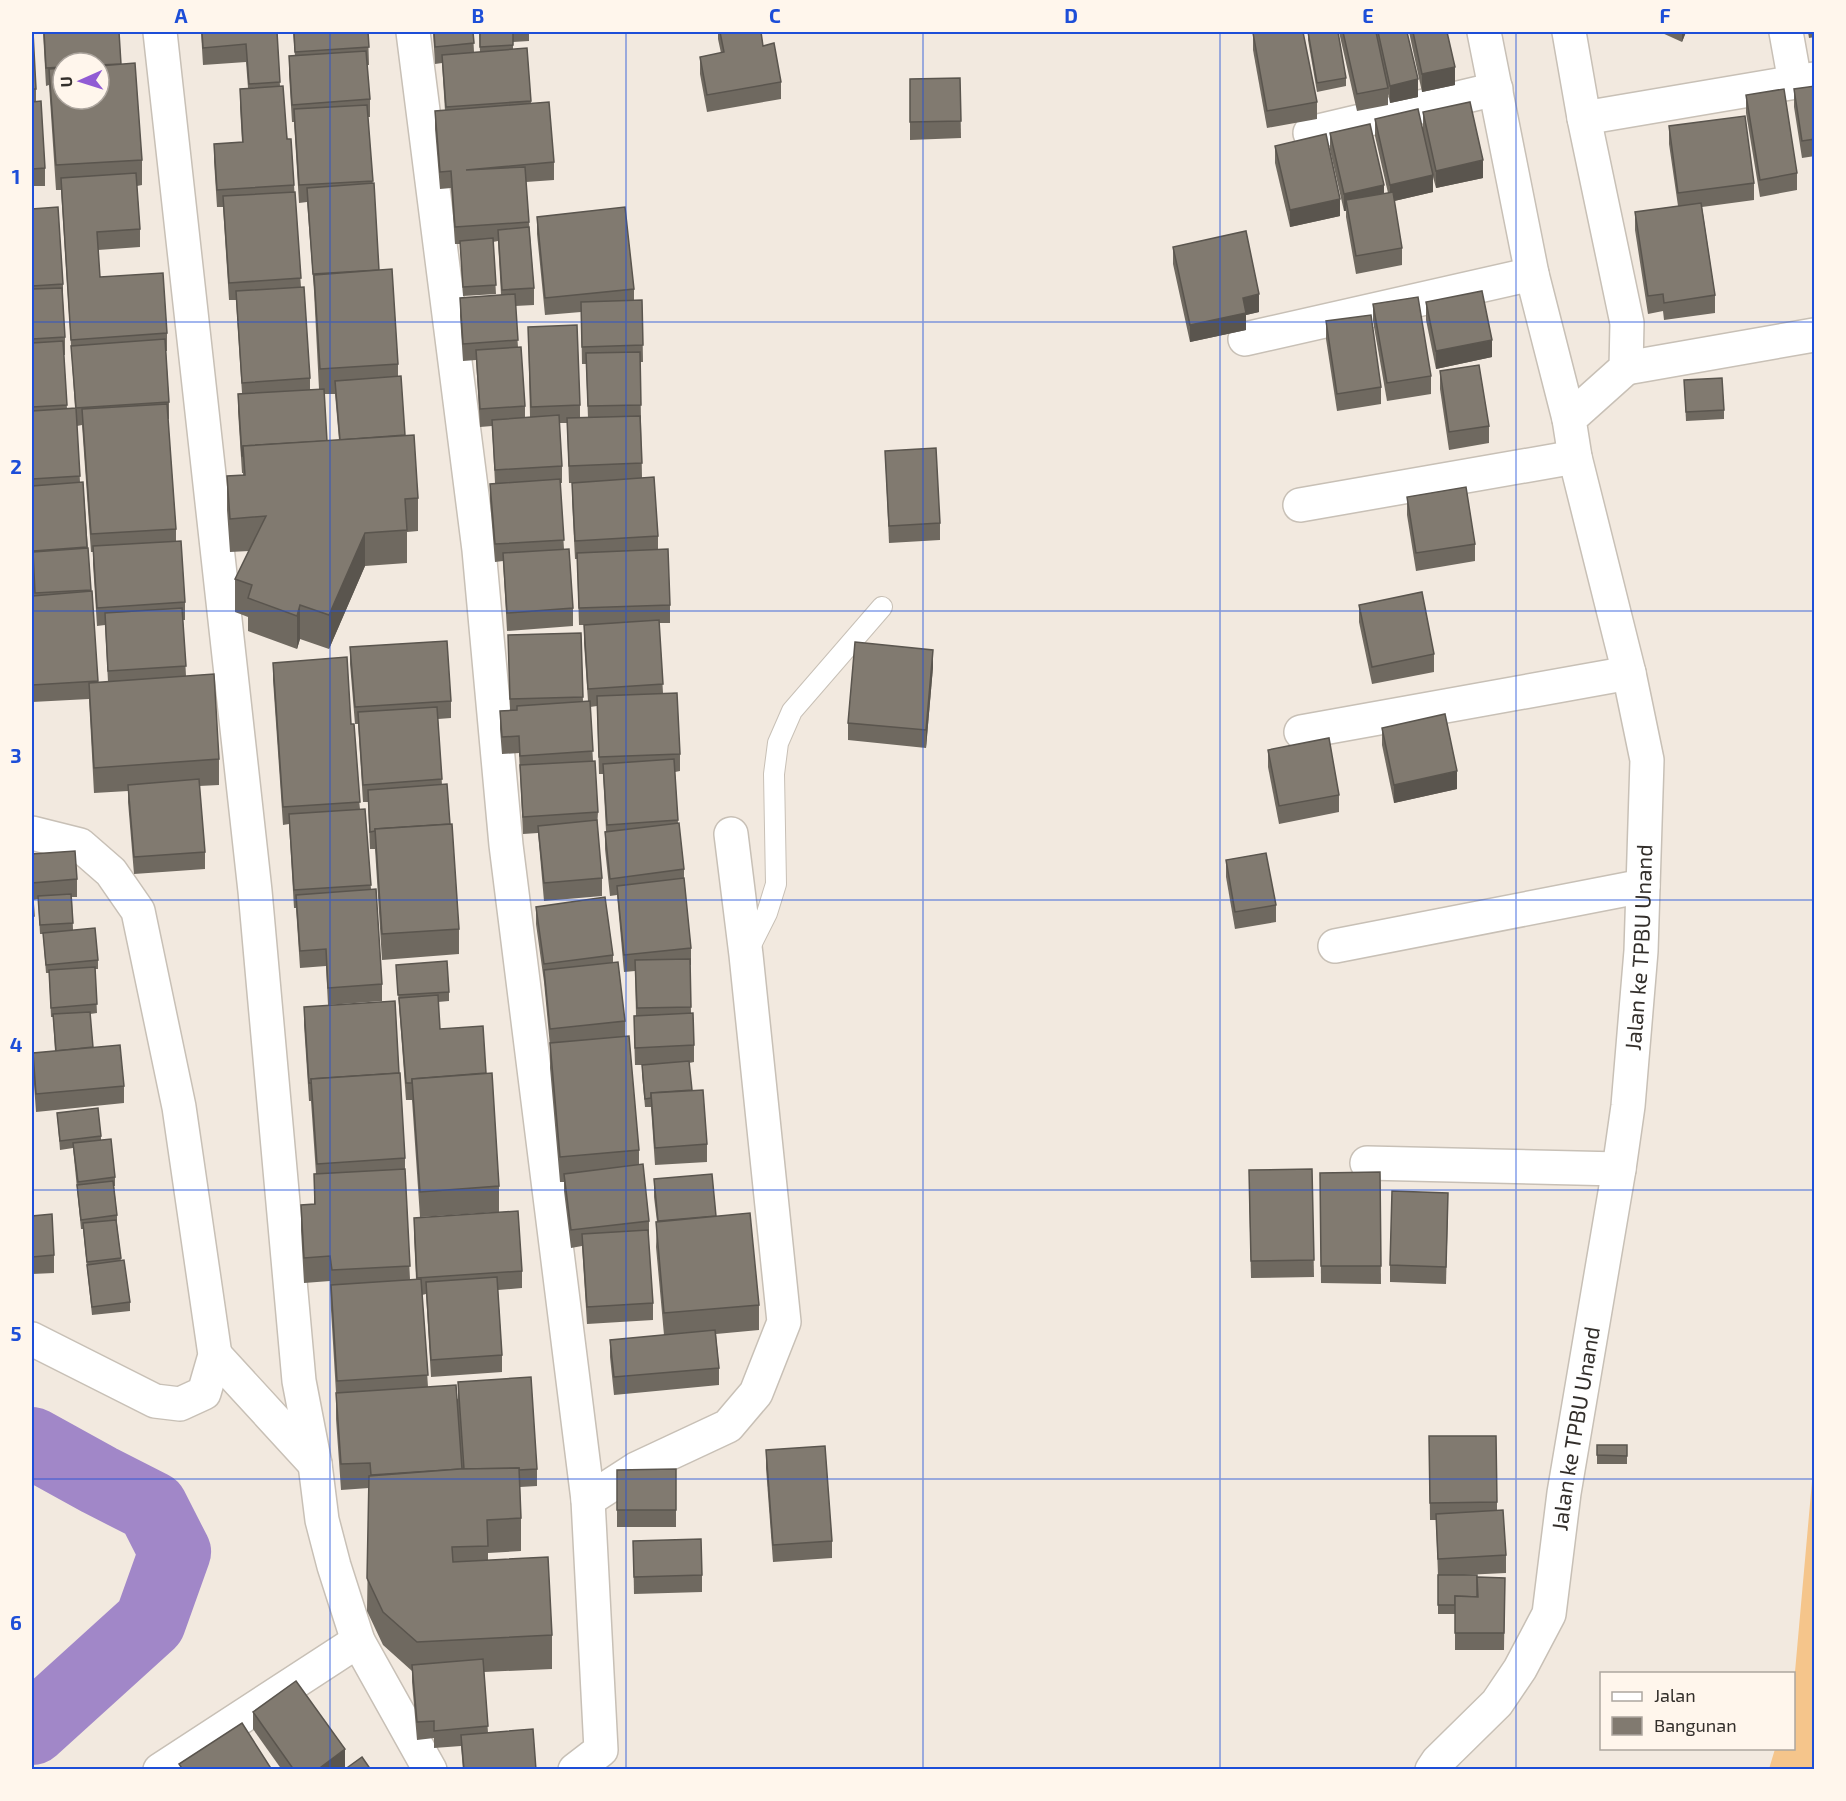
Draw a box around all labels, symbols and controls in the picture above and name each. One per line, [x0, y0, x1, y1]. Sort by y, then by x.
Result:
text: A [174, 3, 188, 27]
text: B [472, 3, 484, 27]
text: C [769, 3, 781, 27]
text: D [1064, 3, 1078, 27]
text: E [1362, 3, 1374, 27]
text: F [1659, 3, 1671, 27]
north arrow [51, 51, 111, 111]
text: U [56, 76, 75, 88]
text: 1 [12, 164, 20, 188]
text: 2 [10, 454, 22, 478]
text: 3 [10, 743, 22, 767]
street label: Jalan ke TPBU Unand [1619, 844, 1656, 1052]
text: 4 [10, 1032, 23, 1056]
text: 5 [10, 1321, 22, 1345]
street label: Jalan ke TPBU Unand [1545, 1324, 1604, 1532]
text: 6 [10, 1610, 22, 1634]
legend [1600, 1672, 1795, 1750]
text: Jalan [1654, 1684, 1696, 1706]
text: Bangunan [1654, 1714, 1737, 1736]

